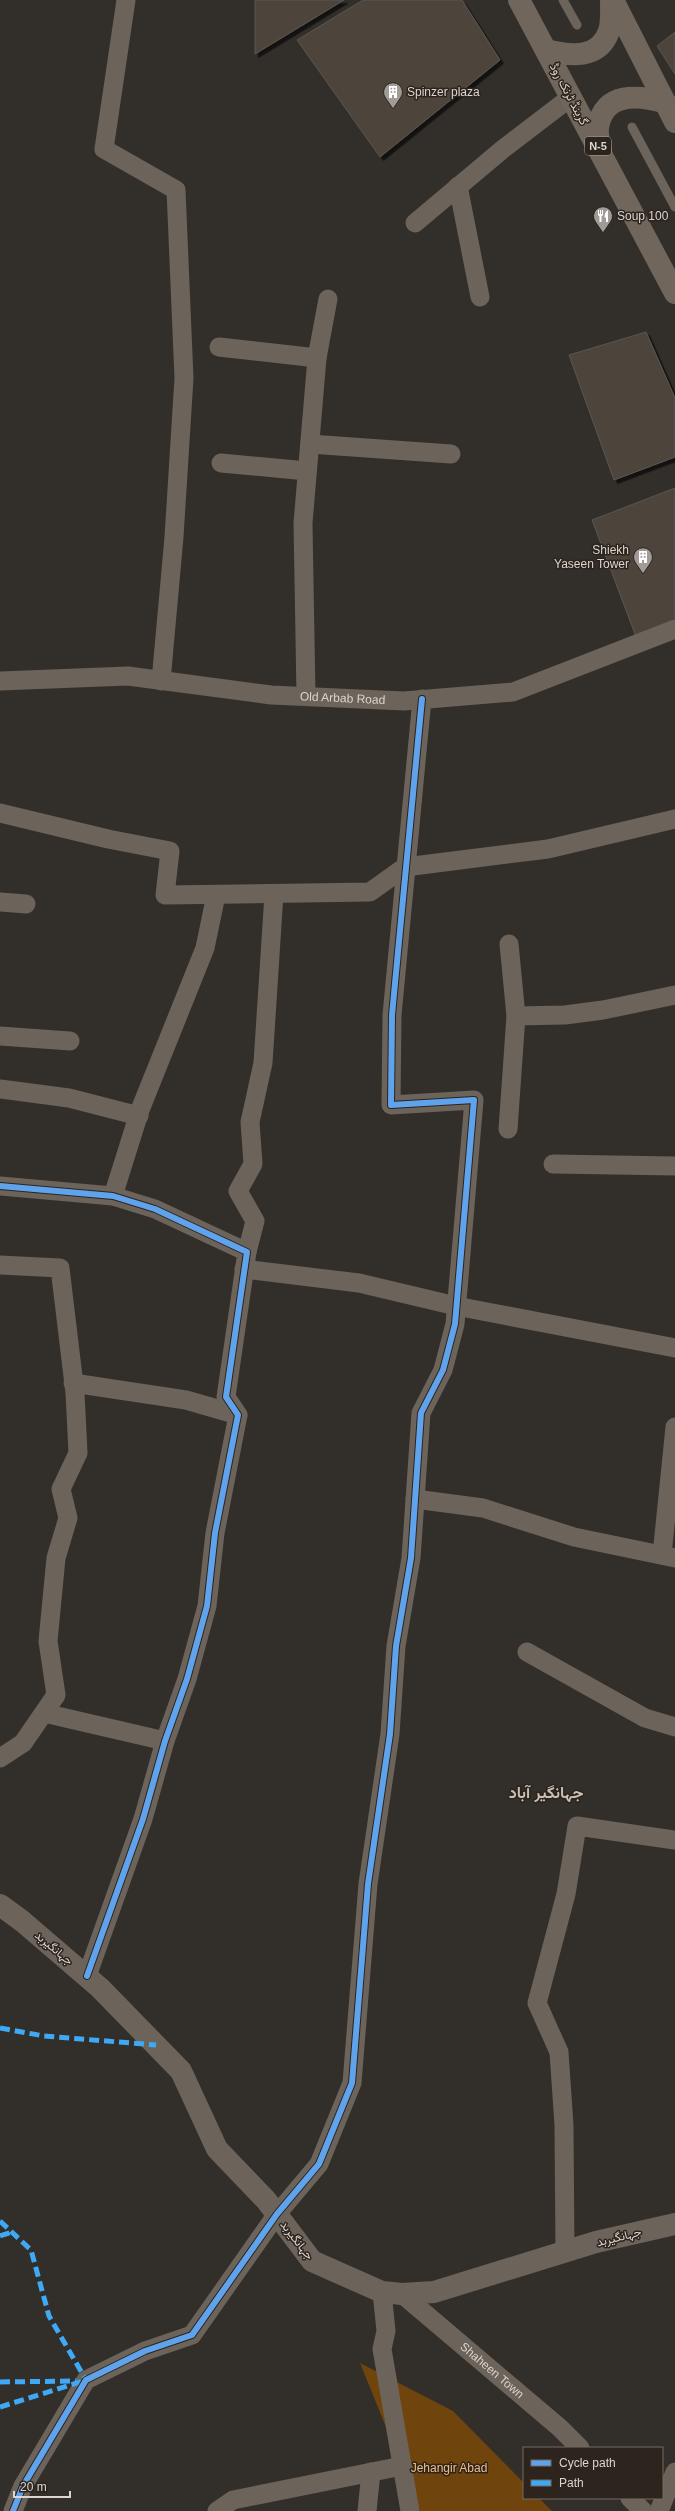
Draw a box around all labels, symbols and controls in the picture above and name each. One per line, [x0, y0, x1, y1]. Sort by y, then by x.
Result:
street label: گرینڈ ٹرنک روڈ [546, 61, 591, 128]
building icon: Spinzer plaza [382, 81, 404, 109]
place label: Spinzer plaza [407, 85, 480, 99]
road number: N-5 [585, 137, 611, 155]
restaurant icon: Soup 100 [592, 205, 614, 233]
place label: Soup 100 [617, 209, 669, 223]
place label: Shiekh Yaseen Tower [554, 543, 629, 571]
building icon: Shiekh Yaseen Tower [632, 546, 654, 574]
street label: Old Arbab Road [300, 689, 386, 707]
district label: جہانگیر آباد [509, 1784, 583, 1803]
street label: جہانگیربد [31, 1928, 76, 1969]
street label: جہانگیربد [277, 2218, 317, 2263]
street label: جہانگیربد [595, 2225, 643, 2250]
street label: Shaheen Town [457, 2339, 527, 2401]
legend [523, 2447, 663, 2499]
text: Cycle path [559, 2456, 616, 2470]
park label: Jehangir Abad [411, 2461, 487, 2475]
scale bar [14, 2473, 70, 2499]
text: Path [559, 2476, 584, 2490]
text: 20 m [20, 2480, 47, 2494]

